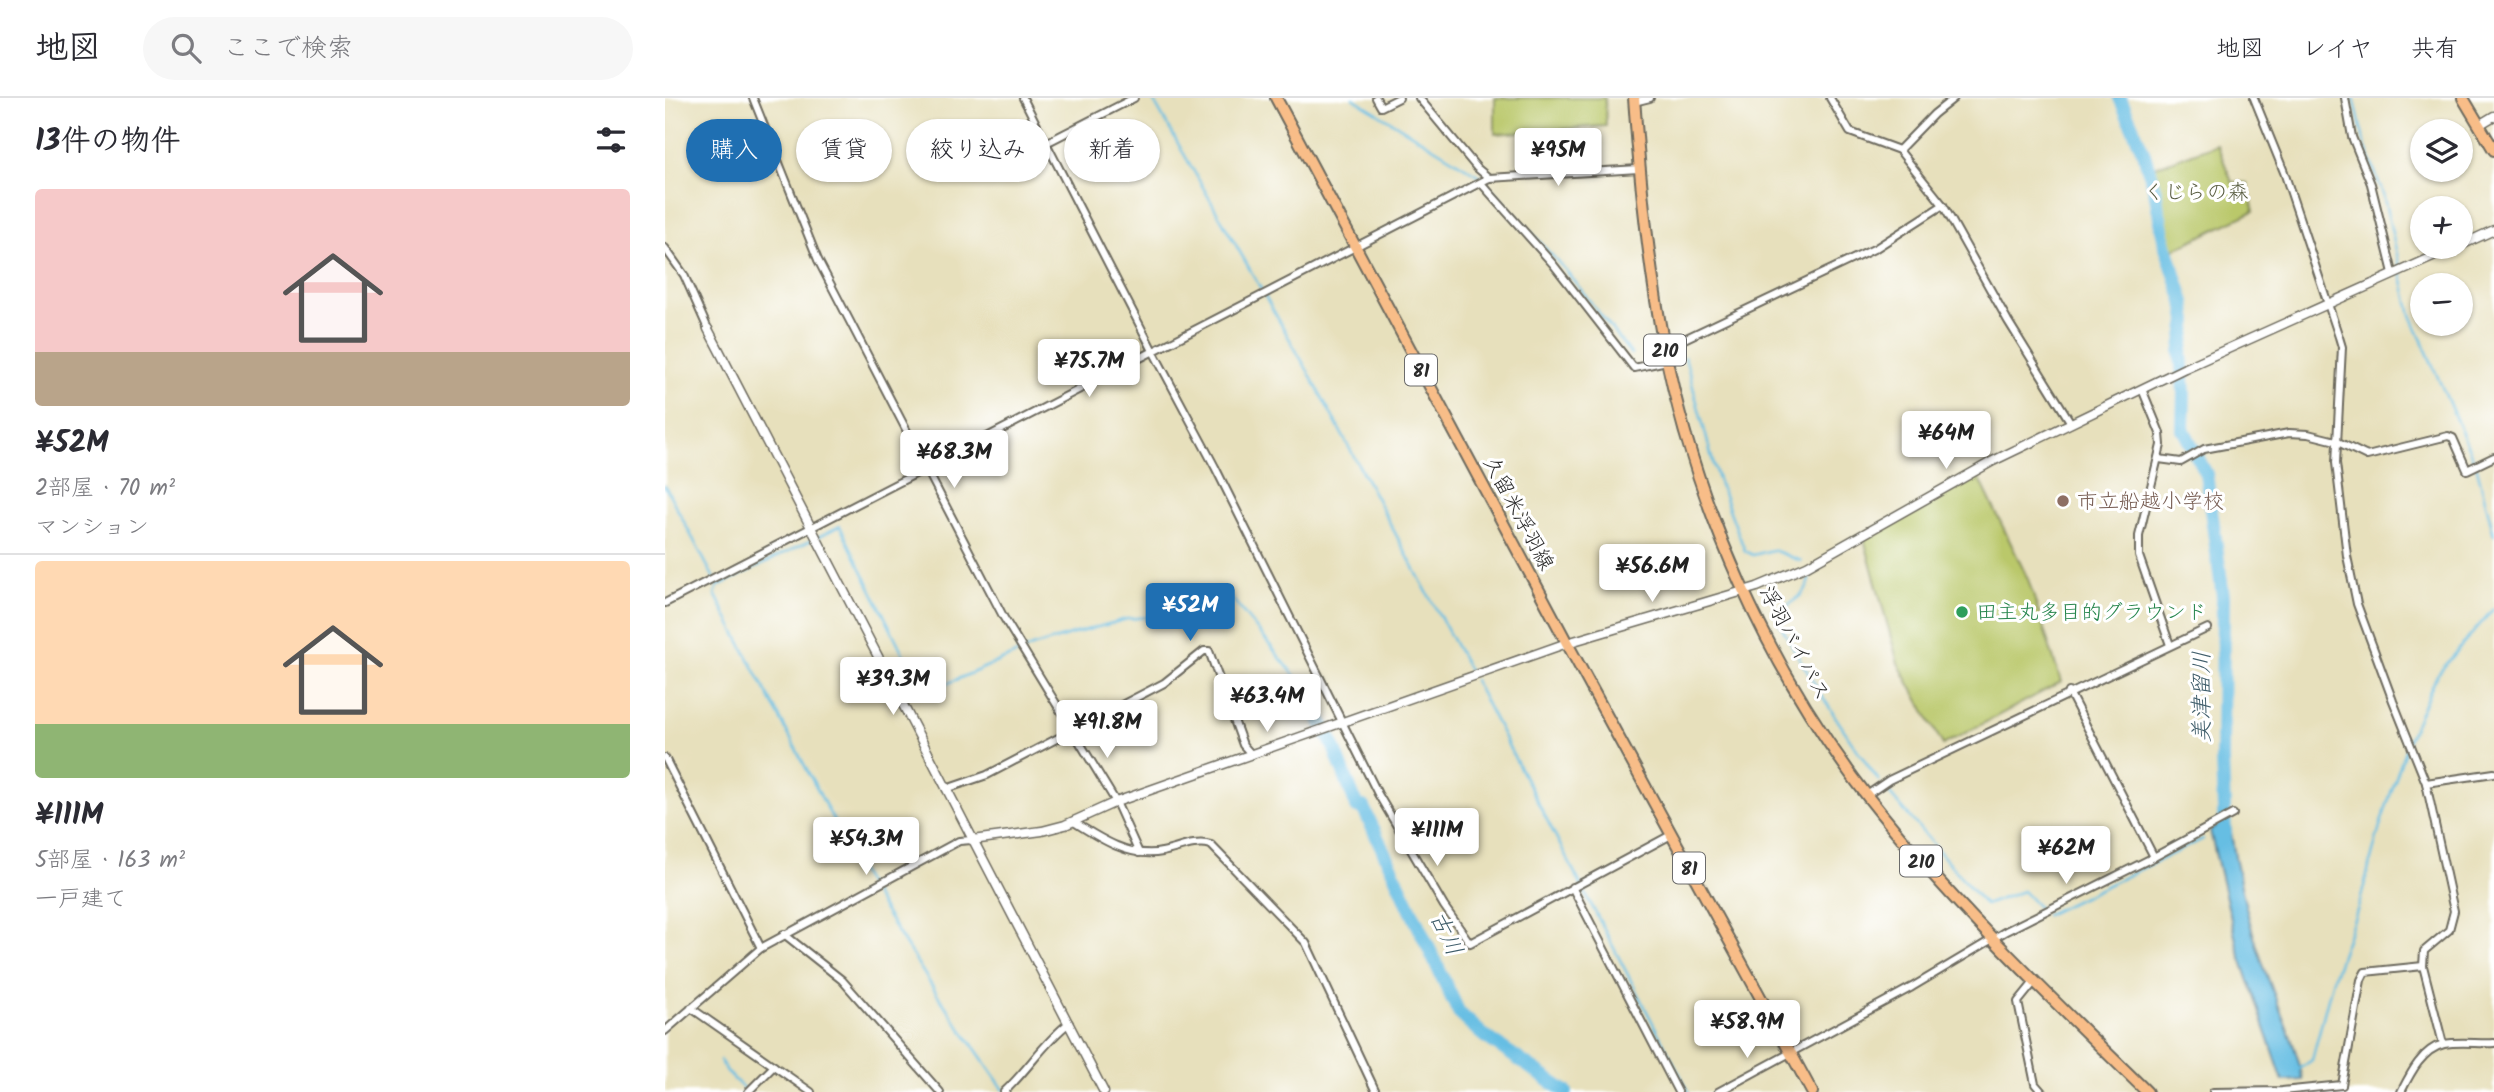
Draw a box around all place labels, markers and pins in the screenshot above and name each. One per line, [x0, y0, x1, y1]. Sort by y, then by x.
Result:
pin: ¥95M [1517, 129, 1599, 188]
pin: ¥75.7M [1032, 340, 1146, 399]
pin: ¥64M [1905, 412, 1987, 471]
pin: ¥68.3M [897, 430, 1011, 490]
place label: 市立船越小学校 [2077, 486, 2224, 519]
marker: 市立船越小学校 [2055, 493, 2071, 509]
pin: ¥56.6M [1595, 545, 1709, 604]
pin: ¥52M [1149, 584, 1231, 643]
place label: 田主丸多目的グラウンド [1976, 597, 2207, 630]
marker: 田主丸多目的グラウンド [1954, 604, 1970, 620]
pin: ¥39.3M [836, 658, 950, 717]
pin: ¥63.4M [1210, 674, 1324, 734]
pin: ¥91.8M [1050, 700, 1164, 760]
pin: ¥111M [1388, 808, 1486, 868]
pin: ¥54.3M [809, 818, 923, 877]
pin: ¥62M [2025, 826, 2107, 886]
pin: ¥58.9M [1690, 1000, 1804, 1060]

